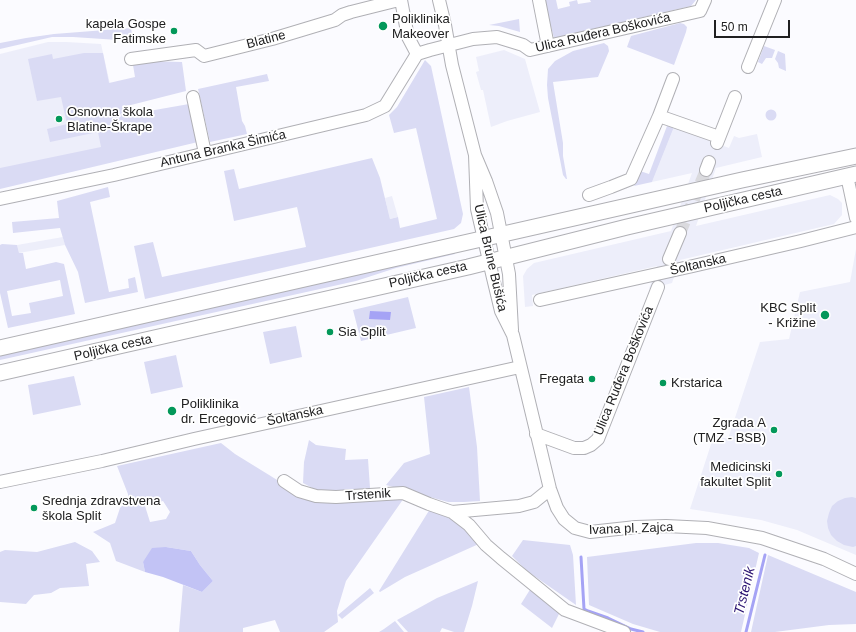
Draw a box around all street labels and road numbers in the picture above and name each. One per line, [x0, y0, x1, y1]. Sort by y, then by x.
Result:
street label: Ulica Ruđera Boškovića [534, 10, 672, 56]
street label: Blatine [245, 27, 287, 53]
street label: Antuna Branka Šimića [159, 127, 287, 171]
street label: Poljička cesta [703, 183, 783, 217]
street label: Ulica Brune Bušića [470, 203, 510, 313]
street label: Šoltanska [668, 251, 728, 279]
street label: Poljička cesta [388, 258, 468, 292]
street label: Ulica Ruđera Boškovića [591, 304, 657, 438]
street label: Poljička cesta [73, 331, 153, 365]
street label: Šoltanska [265, 402, 325, 430]
street label: Trstenik [345, 486, 391, 504]
street label: Ivana pl. Zajca [588, 520, 674, 538]

